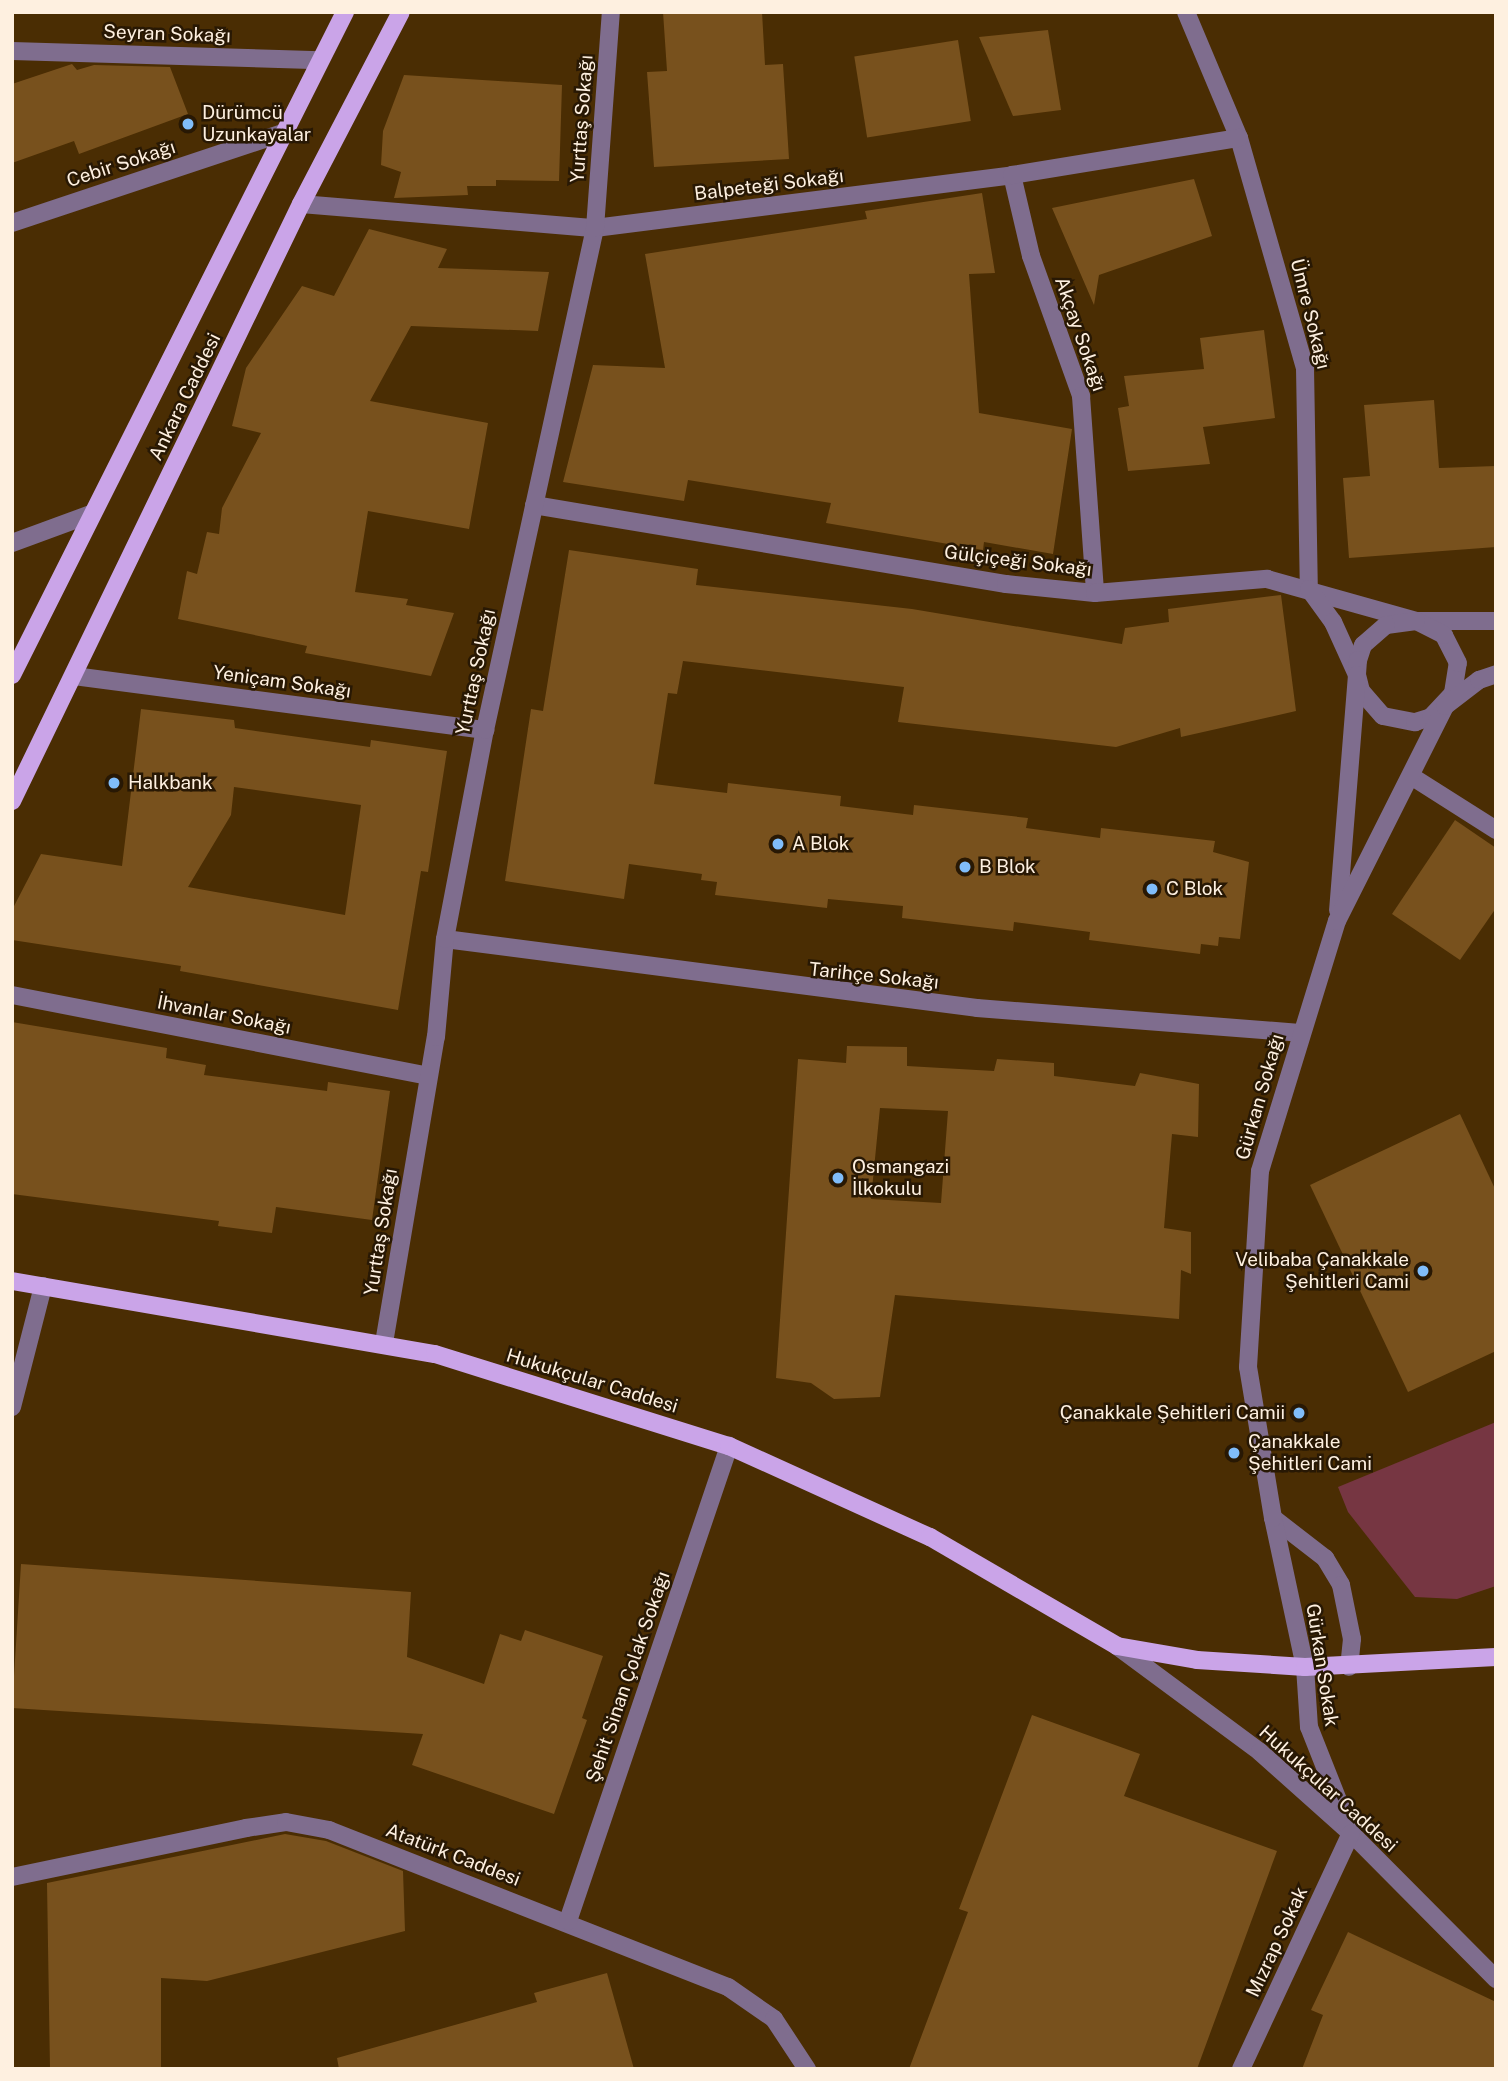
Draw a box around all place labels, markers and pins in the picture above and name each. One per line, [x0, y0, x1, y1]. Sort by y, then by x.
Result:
place label: Dürümcü Uzunkayalar [202, 102, 311, 146]
marker: Dürümcü Uzunkayalar [180, 116, 196, 132]
place label: Halkbank [128, 772, 213, 794]
marker: Halkbank [106, 775, 122, 791]
place label: A Blok [792, 833, 850, 855]
marker: A Blok [770, 836, 786, 852]
place label: B Blok [979, 856, 1036, 878]
marker: B Blok [957, 859, 973, 875]
place label: C Blok [1166, 878, 1223, 900]
marker: C Blok [1144, 881, 1160, 897]
place label: Osmangazi İlkokulu [852, 1156, 949, 1200]
marker: Osmangazi İlkokulu [830, 1170, 846, 1186]
place label: Velibaba Çanakkale Şehitleri Cami [1235, 1249, 1409, 1293]
marker: Velibaba Çanakkale Şehitleri Cami [1415, 1263, 1431, 1279]
place label: Çanakkale Şehi̇tleri̇ Cami̇i̇ [1060, 1402, 1285, 1424]
marker: Çanakkale Şehi̇tleri̇ Cami̇i̇ [1291, 1405, 1307, 1421]
place label: Çanakkale Şehitleri Cami [1248, 1431, 1372, 1475]
marker: Çanakkale Şehitleri Cami [1226, 1445, 1242, 1461]

